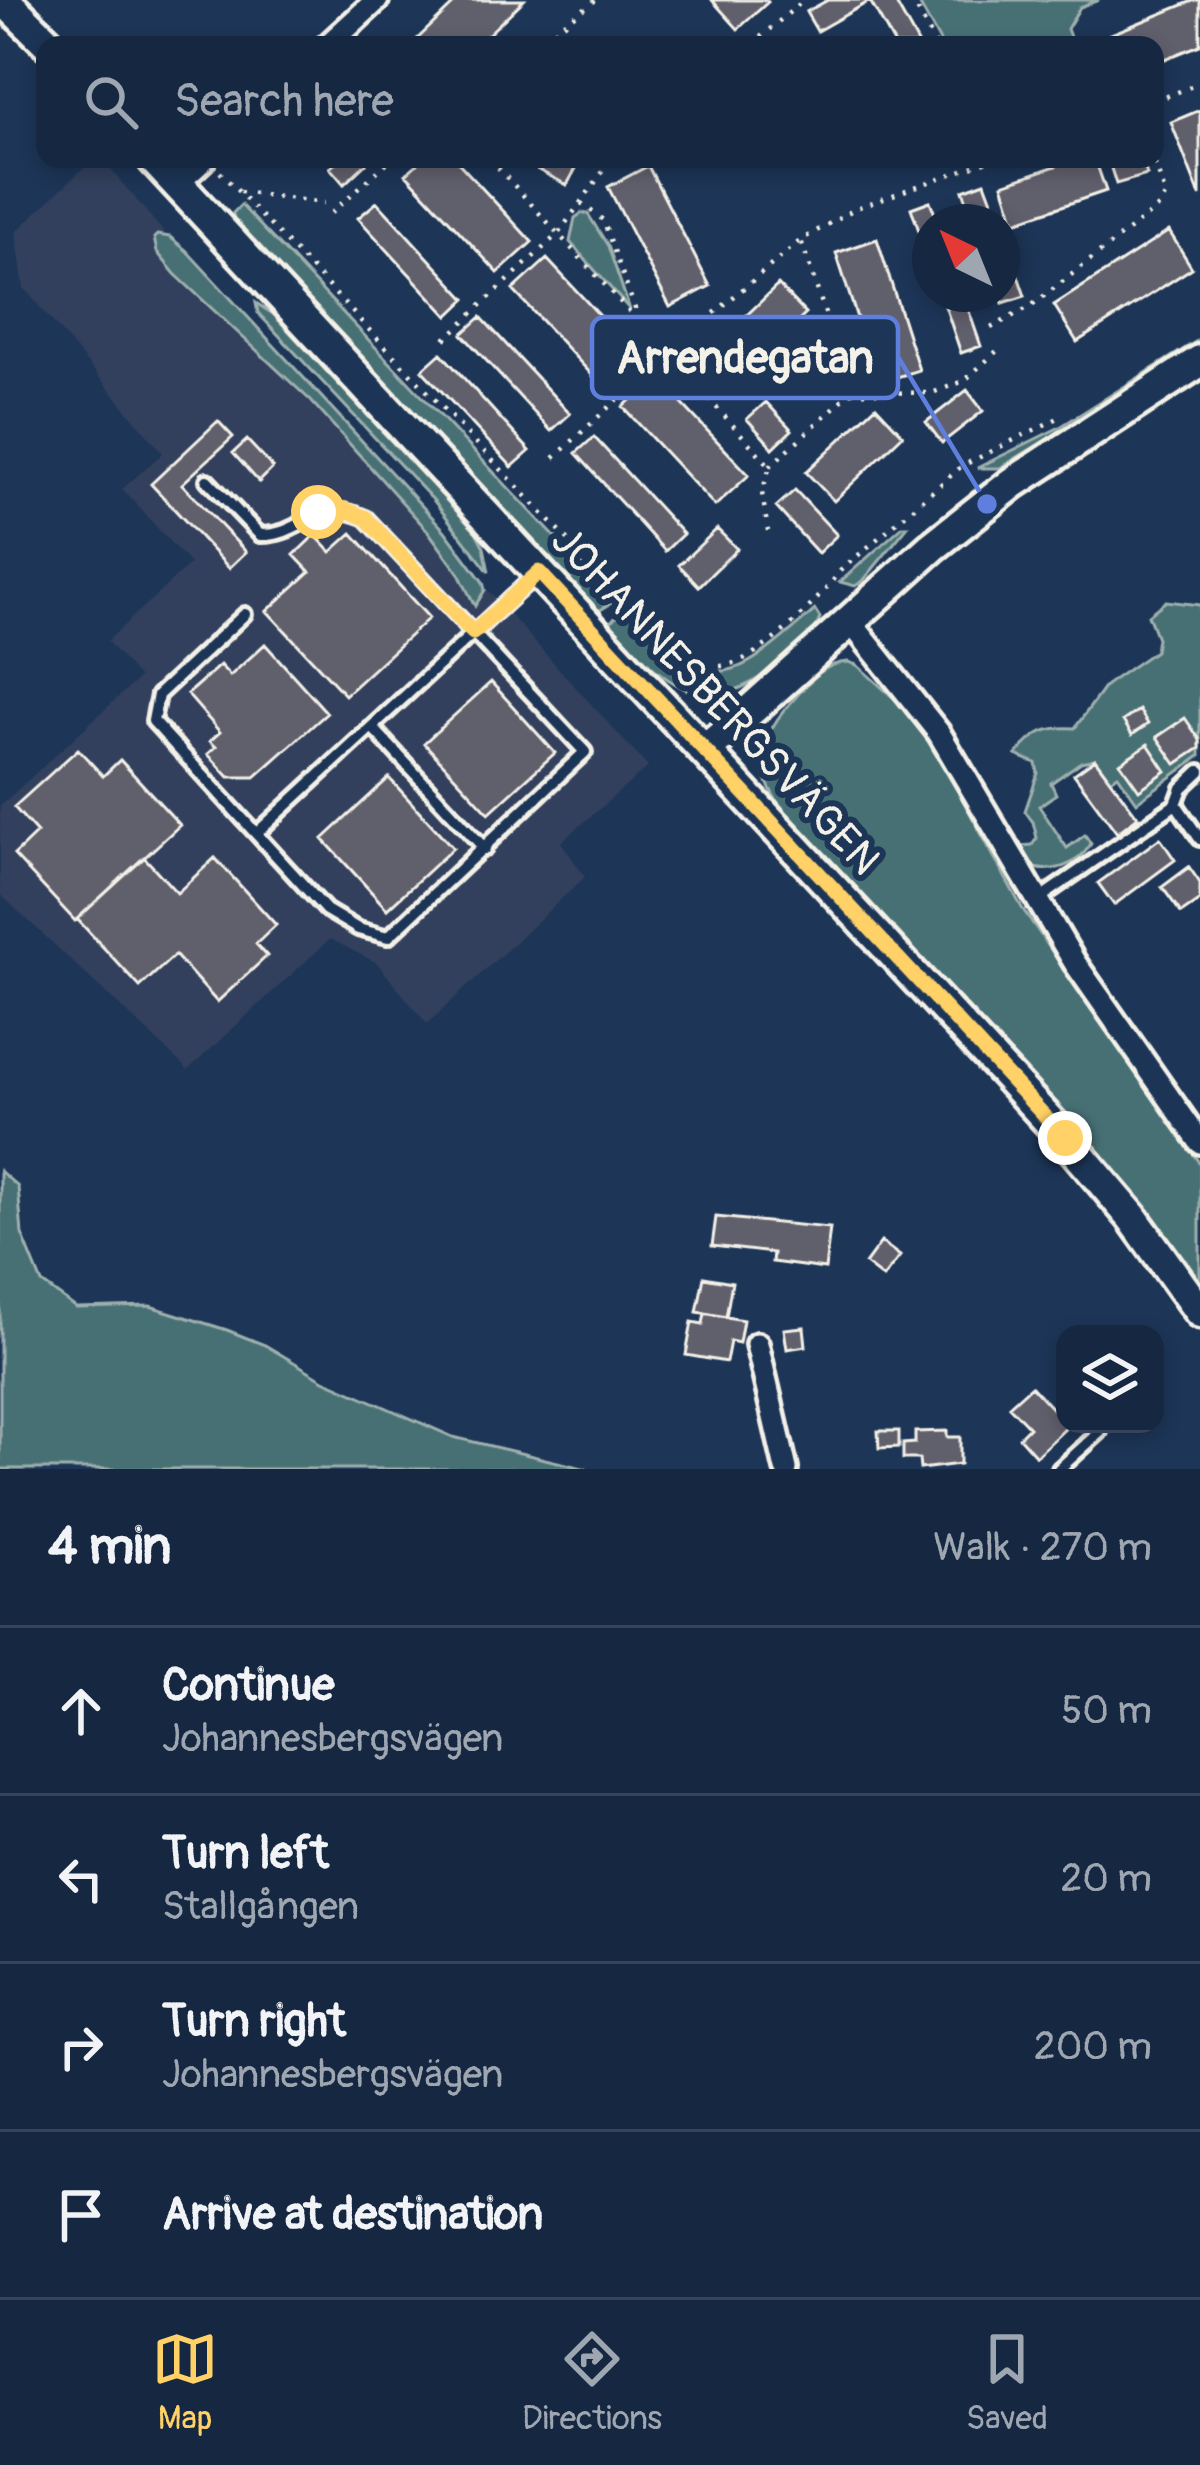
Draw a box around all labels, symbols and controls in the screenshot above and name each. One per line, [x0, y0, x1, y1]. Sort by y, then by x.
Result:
search box [36, 36, 1164, 168]
icon: search [78, 69, 144, 135]
text: Search here [174, 74, 394, 130]
north arrow [912, 204, 1020, 312]
callout: Arrendegatan [592, 317, 898, 398]
text: Arrendegatan [616, 331, 874, 387]
route start [291, 485, 345, 539]
street label: JOHANNESBERGSVÄGEN [540, 516, 890, 886]
route end [1038, 1111, 1092, 1165]
map controls [1056, 1325, 1164, 1433]
button: layers [1056, 1325, 1164, 1433]
text: 4 min [48, 1515, 171, 1579]
text: Walk · 270 m [933, 1523, 1152, 1572]
text: Continue [162, 1658, 335, 1714]
icon: ahead [48, 1678, 114, 1744]
text: 50 m [1061, 1686, 1152, 1735]
text: Johannesbergsvägen [162, 1714, 503, 1763]
text: Turn left [162, 1826, 329, 1882]
icon: left [48, 1846, 114, 1912]
text: 20 m [1060, 1854, 1152, 1903]
text: Stallgången [162, 1882, 359, 1931]
text: Turn right [162, 1994, 346, 2050]
icon: right [48, 2014, 114, 2080]
text: 200 m [1034, 2022, 1152, 2071]
text: Johannesbergsvägen [162, 2050, 503, 2099]
icon: arrive [48, 2182, 114, 2248]
text: Arrive at destination [162, 2187, 543, 2243]
tab: Map [152, 2326, 218, 2439]
tab: Directions [522, 2326, 662, 2439]
tab: Saved [966, 2326, 1048, 2439]

